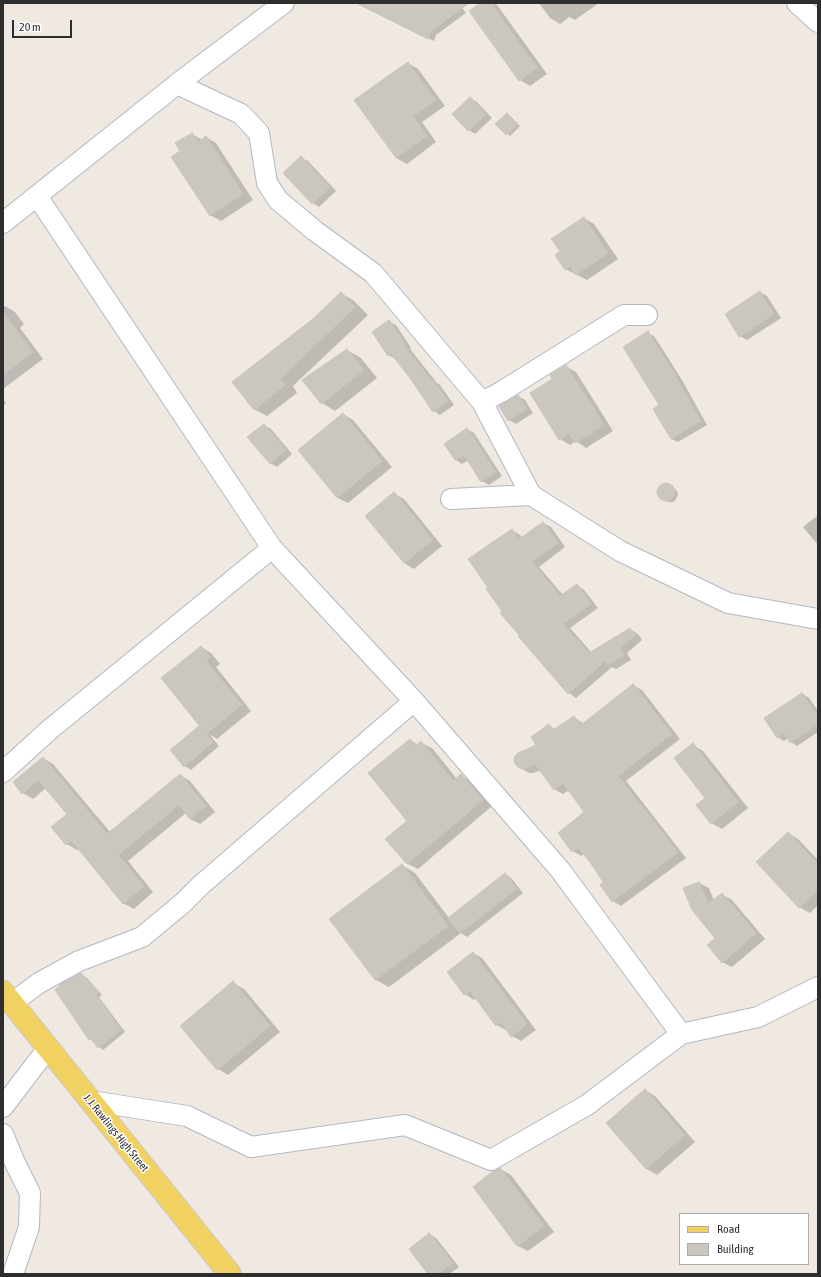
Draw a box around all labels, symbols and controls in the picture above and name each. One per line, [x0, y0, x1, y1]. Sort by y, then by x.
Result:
scale bar [14, 12, 74, 38]
text: 20 m [19, 20, 41, 34]
street label: J. J. Rawlings High Street [81, 1091, 151, 1175]
legend [679, 1213, 809, 1265]
text: Road [717, 1222, 740, 1236]
text: Building [717, 1242, 754, 1256]

